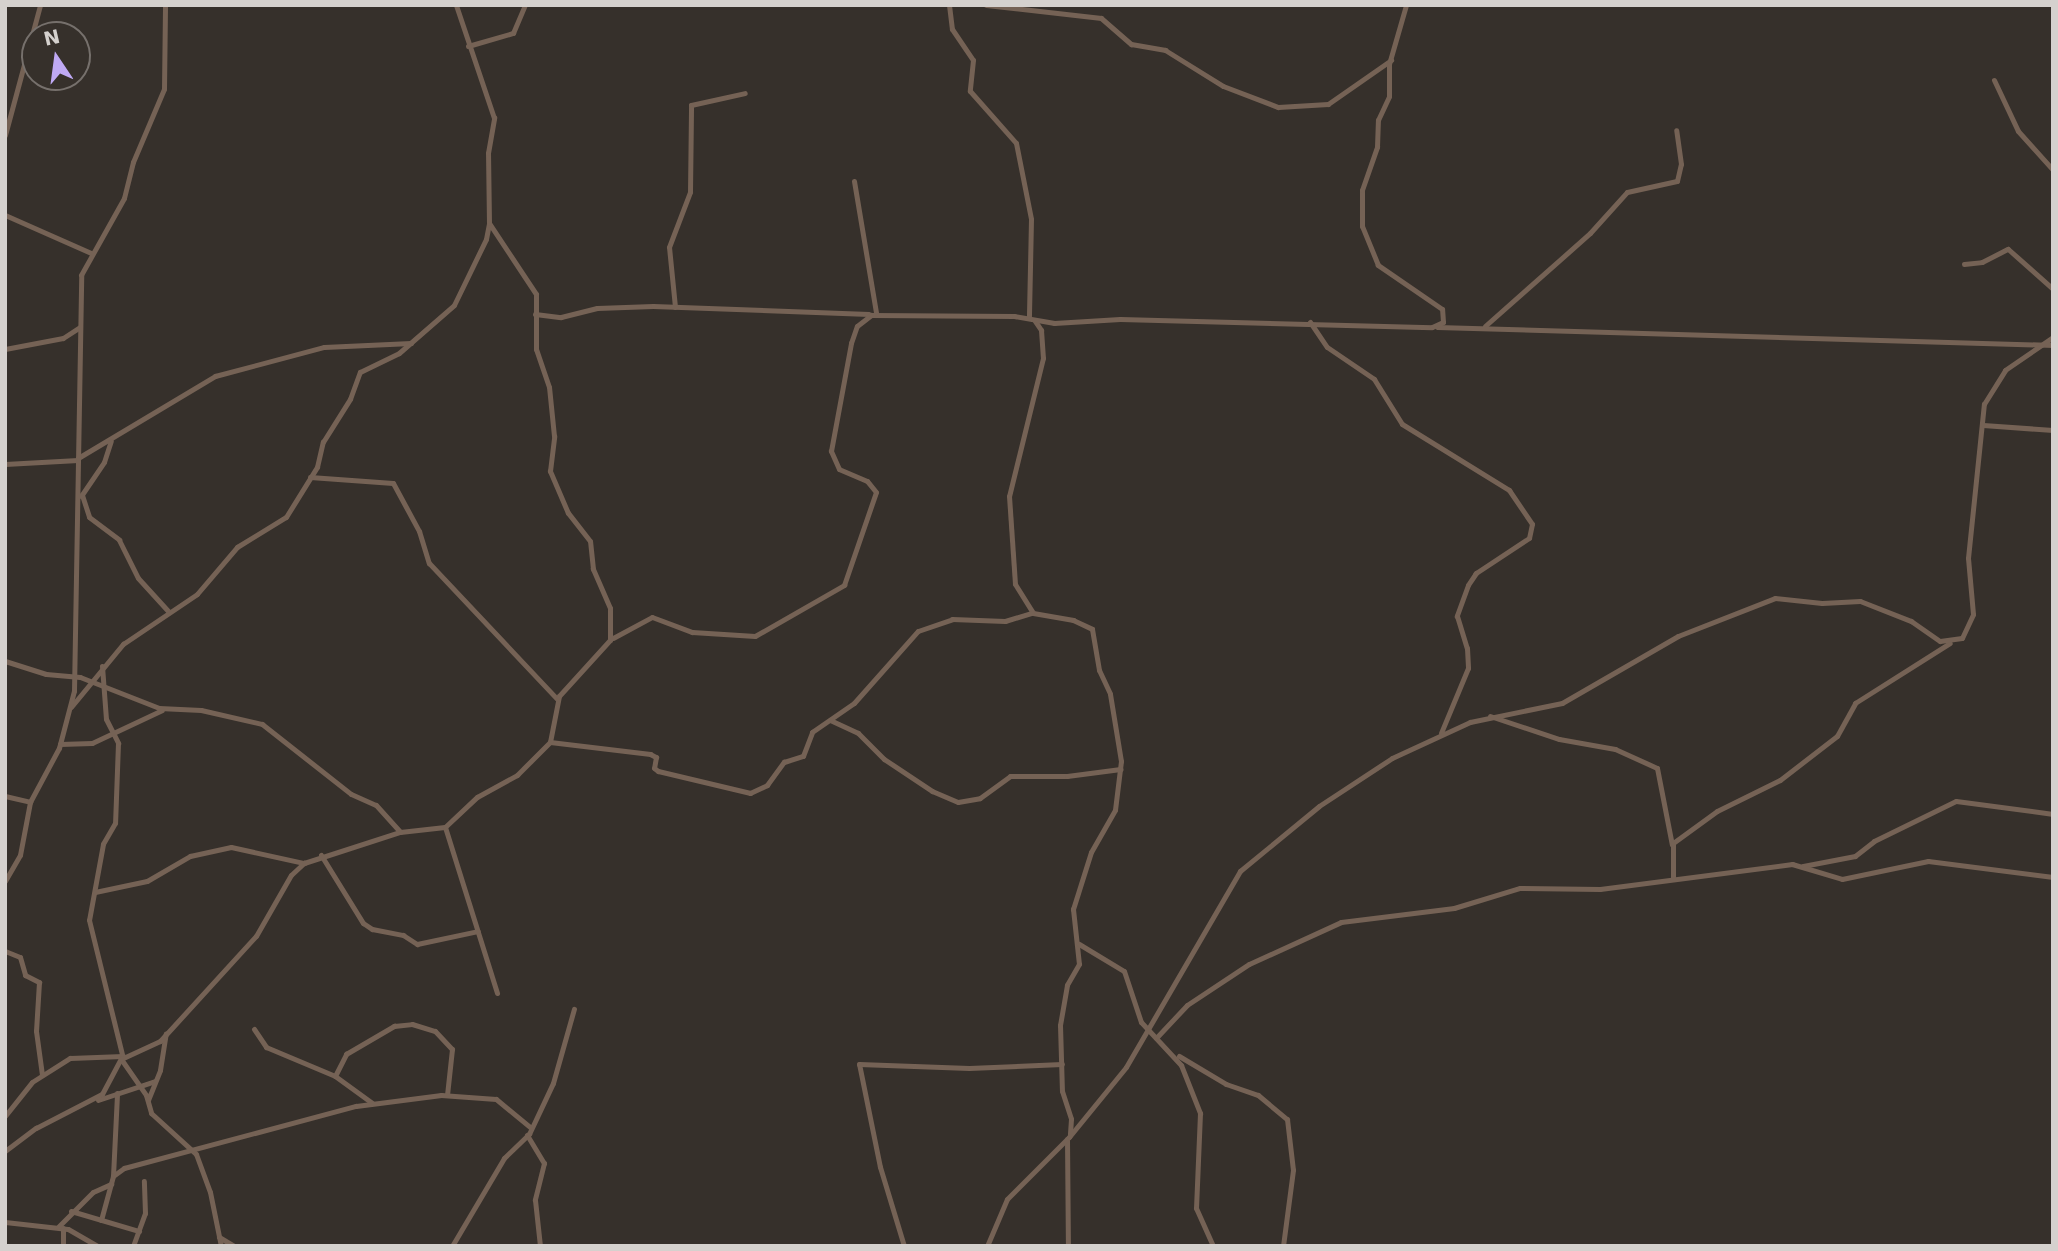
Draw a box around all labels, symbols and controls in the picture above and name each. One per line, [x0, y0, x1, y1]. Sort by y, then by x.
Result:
north arrow [21, 21, 91, 91]
text: N [42, 25, 62, 50]

